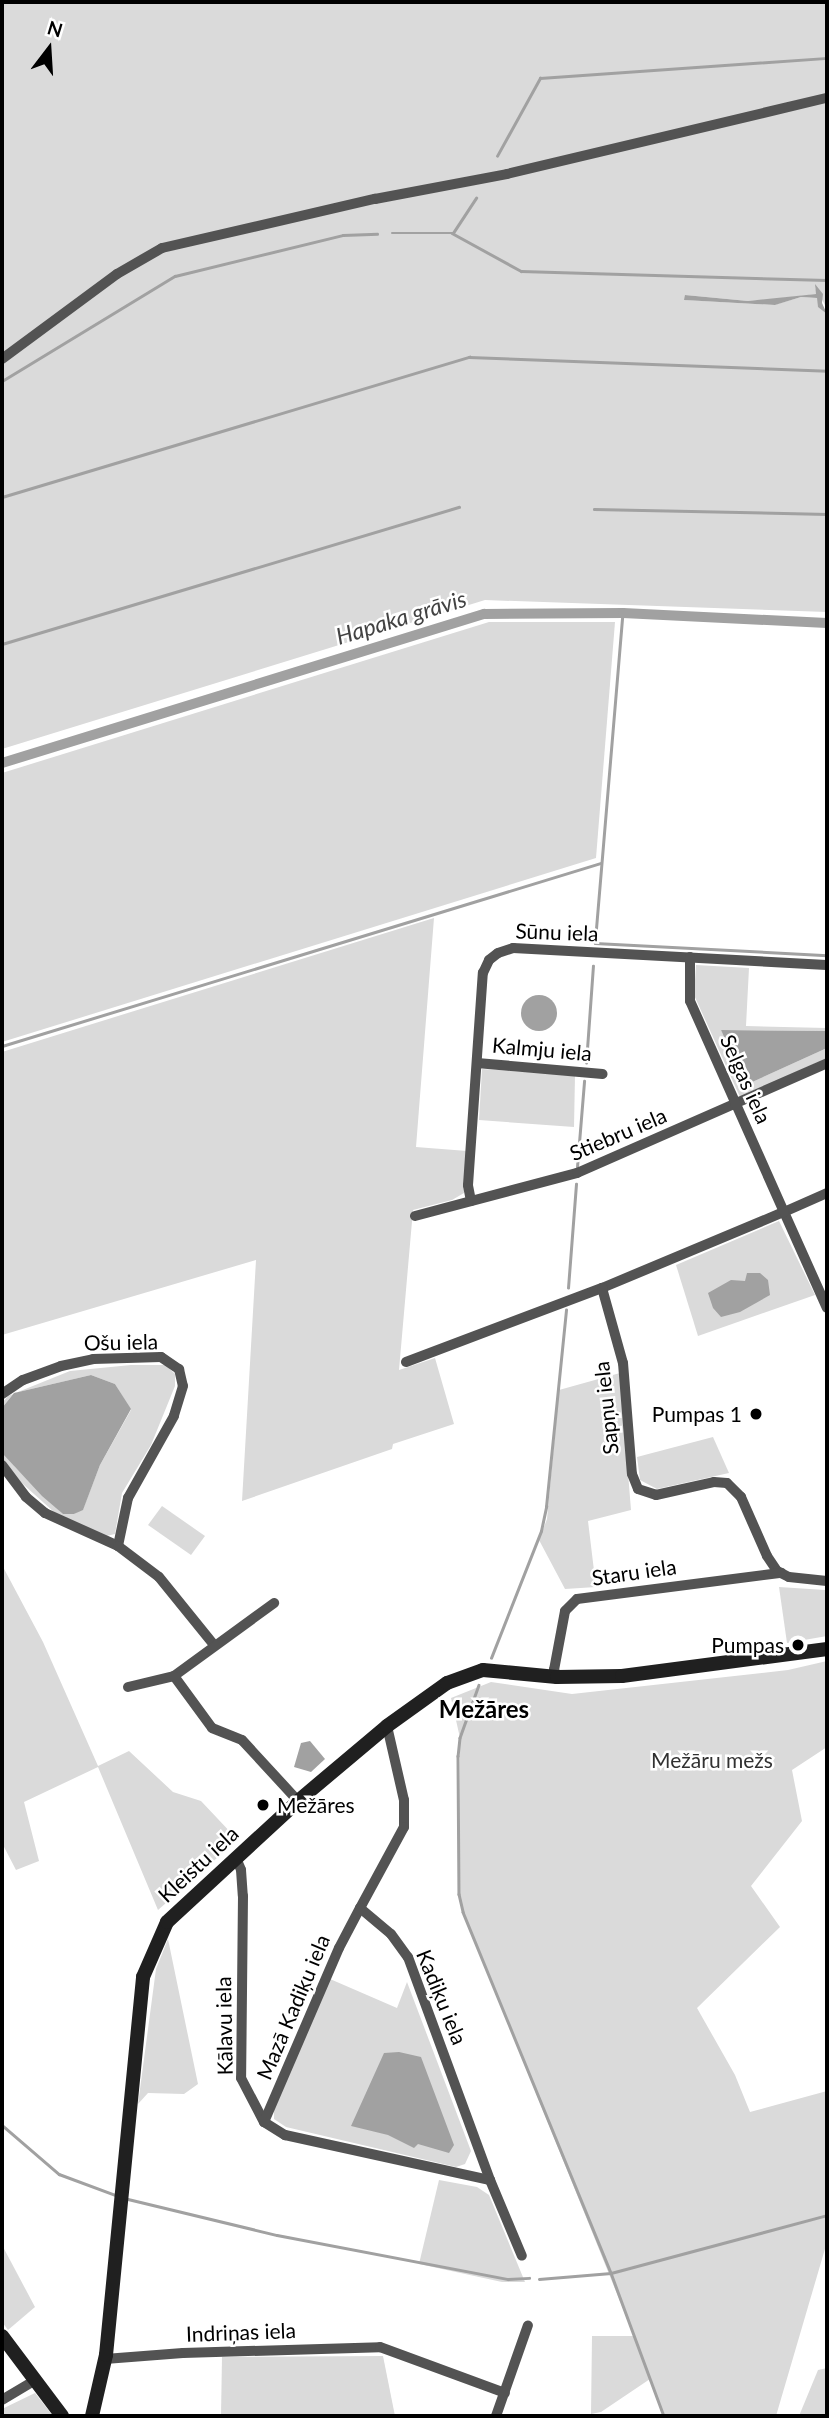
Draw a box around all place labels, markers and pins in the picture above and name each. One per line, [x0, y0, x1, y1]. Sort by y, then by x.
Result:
place label: Pumpas 1 [652, 1401, 742, 1427]
marker: Pumpas 1 [748, 1406, 764, 1422]
place label: Pumpas [711, 1632, 784, 1658]
marker: Pumpas [790, 1637, 806, 1653]
place label: Mežāres [277, 1792, 355, 1818]
marker: Mežāres [255, 1797, 271, 1813]

